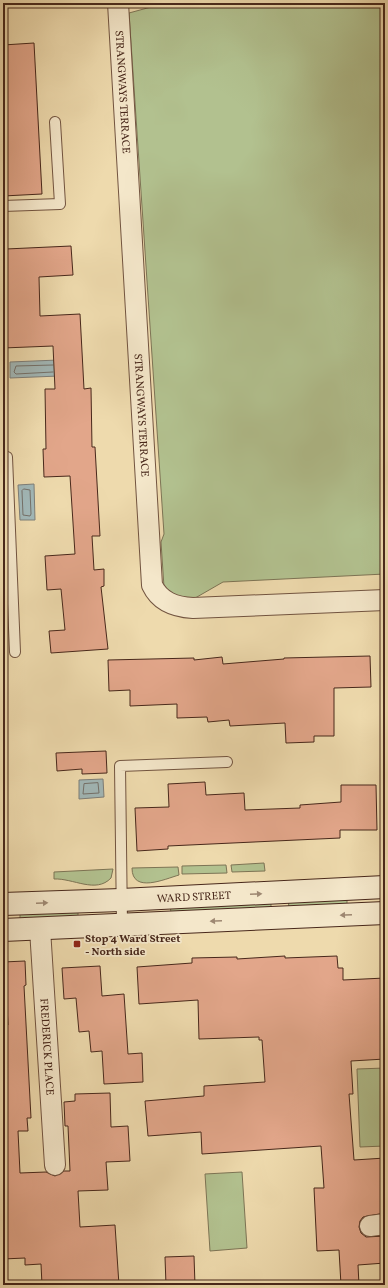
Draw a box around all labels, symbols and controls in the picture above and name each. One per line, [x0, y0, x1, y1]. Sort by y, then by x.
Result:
street label: STRANGWAYS TERRACE [111, 30, 133, 154]
street label: STRANGWAYS TERRACE [129, 353, 152, 478]
street label: WARD STREET [156, 889, 232, 907]
one-way arrow [250, 890, 262, 897]
one-way arrow [36, 899, 48, 906]
one-way arrow [340, 912, 352, 919]
one-way arrow [210, 918, 222, 925]
place label: Stop 4 Ward Street - North side [85, 932, 180, 960]
marker: Stop 4 Ward Street - North side [72, 939, 82, 949]
street label: FREDERICK PLACE [35, 998, 57, 1096]

